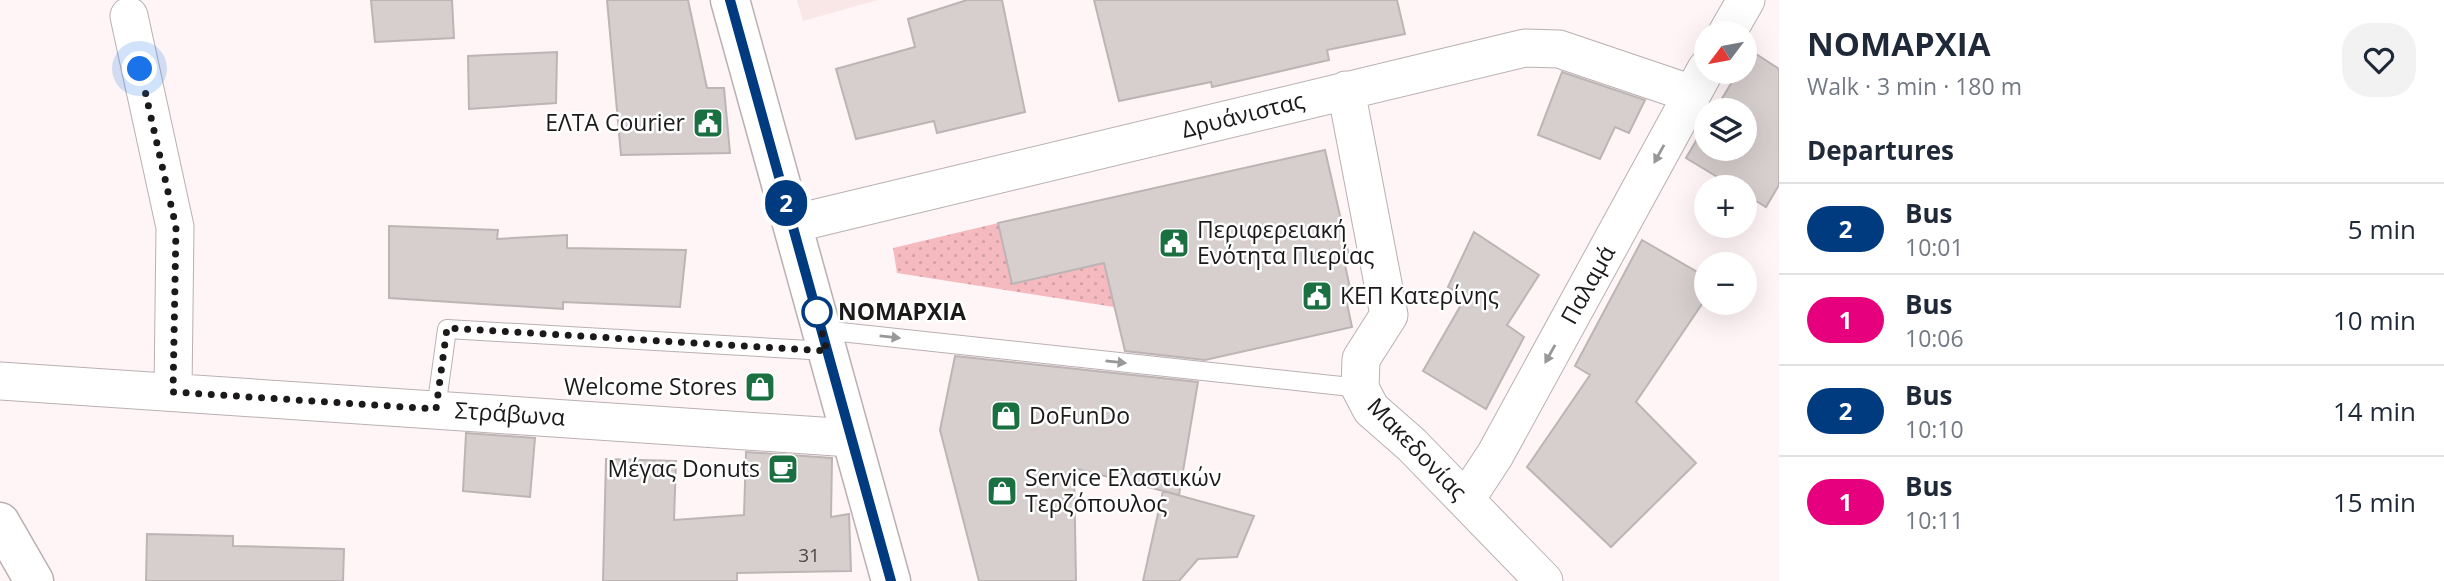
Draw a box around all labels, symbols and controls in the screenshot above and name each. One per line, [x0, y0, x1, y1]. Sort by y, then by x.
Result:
north arrow [1694, 21, 1757, 84]
map controls [1694, 21, 1757, 315]
text: ΝΟΜΑΡΧΙΑ [1807, 21, 1990, 66]
button: heart [2342, 23, 2416, 97]
your location [122, 51, 157, 86]
text: Walk · 3 min · 180 m [1807, 70, 2022, 102]
street label: Δρυάνιστας [1178, 83, 1308, 145]
button: layers [1694, 98, 1757, 161]
place label: ΕΛΤΑ Courier [545, 106, 686, 138]
public building icon: ΕΛΤΑ Courier [691, 106, 725, 140]
text: Departures [1807, 132, 1954, 168]
one-way arrow [1653, 144, 1665, 164]
button: + [1694, 175, 1757, 238]
line badge: 2 [763, 180, 809, 226]
text: 2 [779, 186, 793, 219]
text: Bus [1905, 195, 1952, 231]
text: 5 min [2348, 211, 2416, 247]
text: 2 [1839, 212, 1852, 245]
place label: Περιφερειακή Ενότητα Πιερίας [1197, 213, 1374, 271]
public building icon: Περιφερειακή Ενότητα Πιερίας [1157, 226, 1191, 260]
text: 10:01 [1905, 231, 1964, 263]
street label: Παλαμά [1552, 239, 1622, 330]
button: − [1694, 252, 1757, 315]
public building icon: ΚΕΠ Κατερίνης [1300, 279, 1334, 313]
place label: ΚΕΠ Κατερίνης [1340, 279, 1499, 311]
text: Bus [1905, 286, 1952, 322]
place label: ΝΟΜΑΡΧΙΑ [838, 295, 966, 327]
marker: ΝΟΜΑΡΧΙΑ [802, 297, 832, 327]
text: 10 min [2333, 302, 2416, 338]
text: 1 [1839, 303, 1852, 336]
text: 10:06 [1905, 322, 1964, 354]
one-way arrow [879, 332, 901, 343]
one-way arrow [1545, 344, 1557, 364]
one-way arrow [1105, 356, 1127, 367]
place label: Welcome Stores [564, 370, 737, 402]
shop icon: Welcome Stores [743, 370, 777, 404]
text: Bus [1905, 377, 1952, 413]
street label: Μακεδονίας [1361, 390, 1475, 506]
street label: Στράβωνα [454, 393, 566, 433]
text: 14 min [2333, 393, 2416, 429]
text: 2 [1839, 394, 1852, 427]
shop icon: DoFunDo [989, 399, 1023, 433]
place label: DoFunDo [1029, 399, 1130, 431]
text: 10:10 [1905, 413, 1964, 445]
place label: Μέγας Donuts [608, 452, 760, 484]
cafe icon: Μέγας Donuts [766, 452, 800, 486]
place label: Service Ελαστικών Τερζόπουλος [1025, 461, 1221, 519]
text: Bus [1905, 468, 1952, 504]
shop icon: Service Ελαστικών Τερζόπουλος [985, 474, 1019, 508]
text: 15 min [2333, 484, 2416, 520]
text: 1 [1839, 485, 1852, 518]
text: 10:11 [1905, 504, 1964, 536]
house number: 31 [798, 542, 820, 568]

